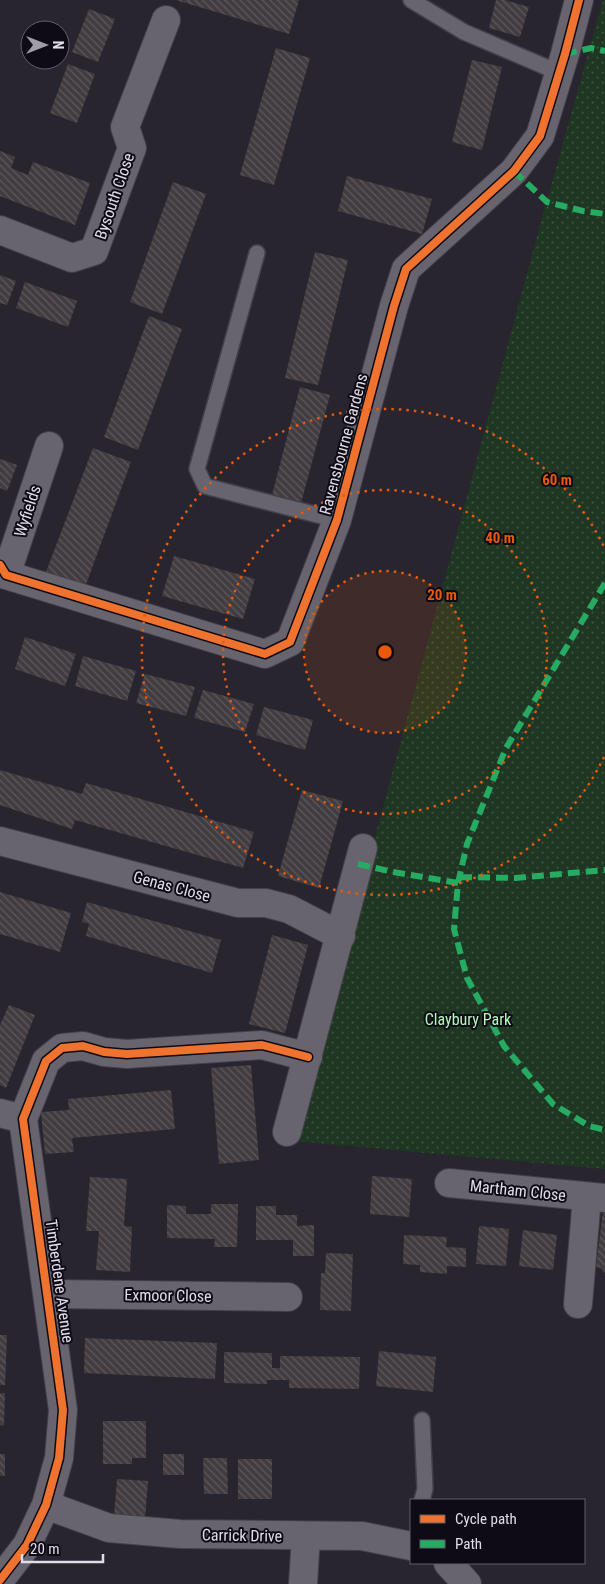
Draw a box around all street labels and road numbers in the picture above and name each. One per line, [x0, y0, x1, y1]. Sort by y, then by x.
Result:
street label: Bysouth Close [91, 150, 138, 242]
street label: Ravensbourne Gardens [316, 372, 371, 517]
street label: Wyfields [10, 483, 45, 539]
street label: Genas Close [131, 867, 212, 906]
street label: Martham Close [469, 1176, 567, 1205]
street label: Timberdene Avenue [41, 1218, 78, 1344]
street label: Exmoor Close [124, 1285, 212, 1306]
street label: Carrick Drive [202, 1525, 282, 1546]

